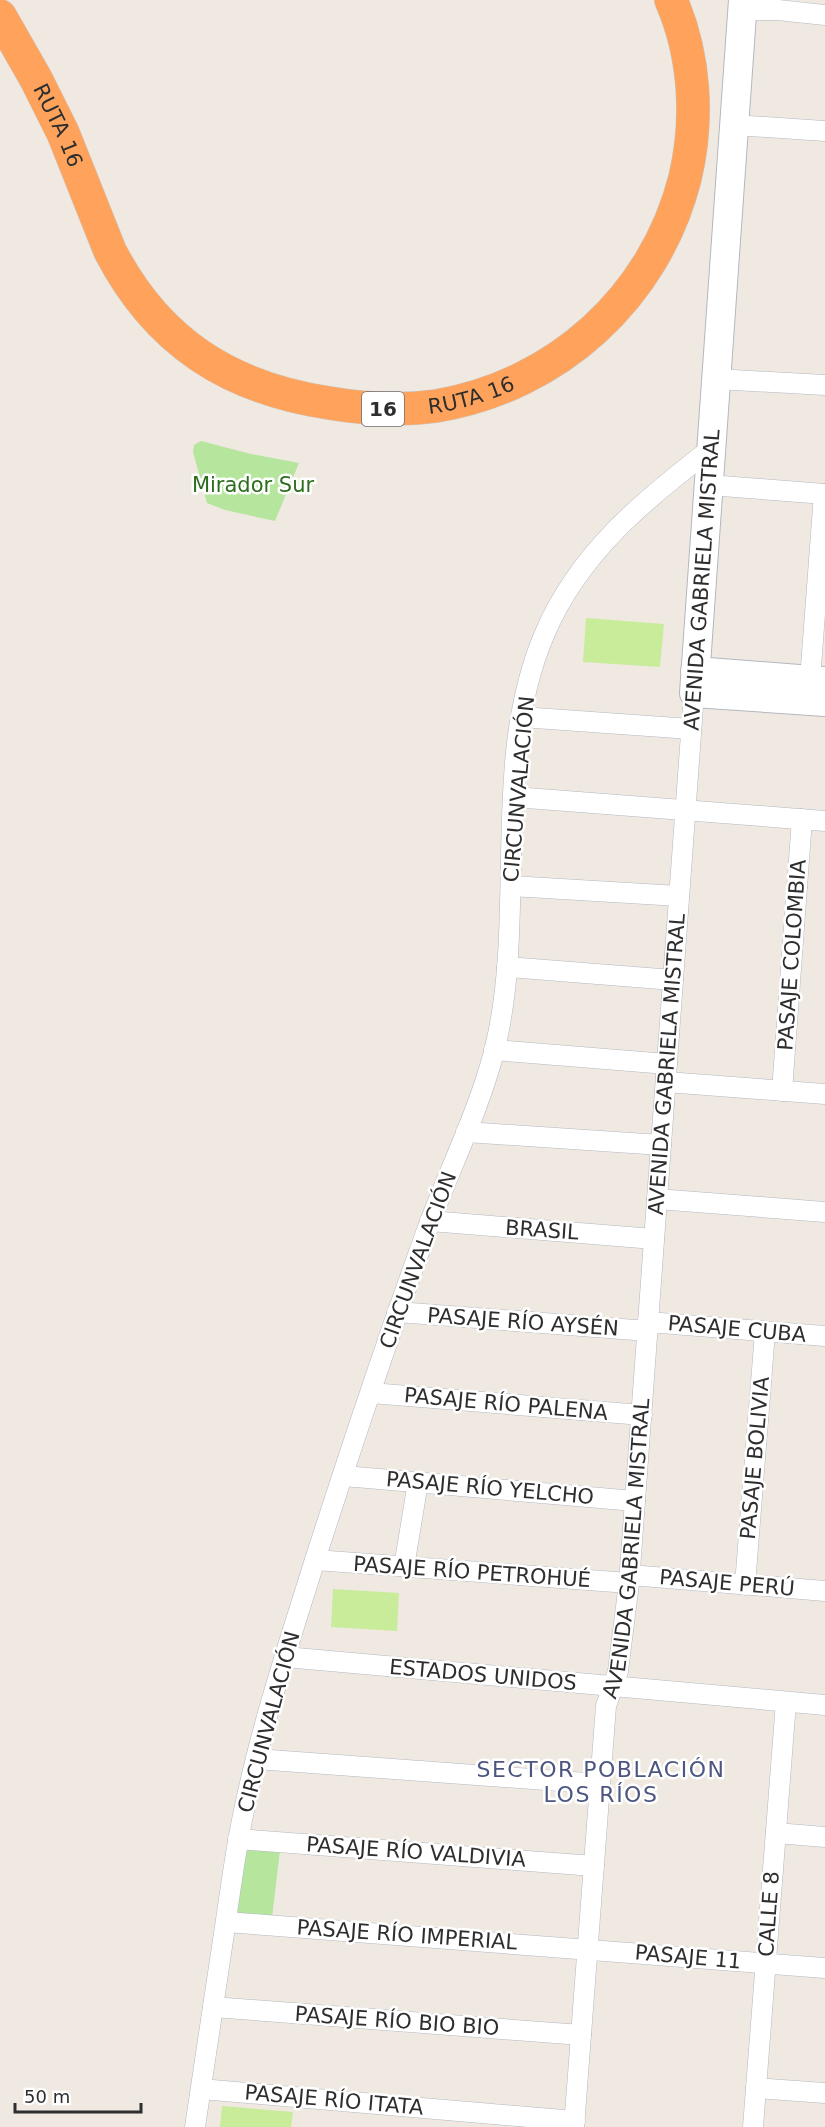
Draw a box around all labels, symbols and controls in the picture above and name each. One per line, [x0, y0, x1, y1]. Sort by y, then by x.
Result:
street label: RUTA 16 [28, 80, 87, 170]
street label: RUTA 16 [426, 372, 518, 419]
road number: 16 [362, 392, 404, 426]
street label: AVENIDA GABRIELA MISTRAL [679, 428, 725, 731]
park label: Mirador Sur [192, 473, 314, 497]
street label: CIRCUNVALACIÓN [498, 695, 539, 883]
street label: PASAJE COLOMBIA [773, 858, 811, 1051]
street label: AVENIDA GABRIELA MISTRAL [644, 912, 690, 1216]
street label: CIRCUNVALACIÓN [374, 1168, 461, 1352]
street label: BRASIL [504, 1215, 580, 1245]
street label: PASAJE RÍO AYSÉN [427, 1302, 620, 1341]
street label: PASAJE CUBA [667, 1311, 808, 1347]
street label: PASAJE BOLIVIA [736, 1375, 774, 1540]
street label: PASAJE RÍO PALENA [403, 1382, 610, 1425]
street label: AVENIDA GABRIELA MISTRAL [597, 1397, 654, 1702]
street label: PASAJE RÍO YELCHO [385, 1466, 595, 1509]
street label: PASAJE RÍO PETROHUÉ [352, 1551, 592, 1592]
street label: PASAJE PERÚ [658, 1564, 796, 1601]
street label: CIRCUNVALACIÓN [232, 1628, 305, 1815]
street label: ESTADOS UNIDOS [388, 1655, 578, 1695]
district label: SECTOR POBLACIÓN LOS RÍOS [477, 1757, 725, 1807]
street label: PASAJE RÍO VALDIVIA [305, 1831, 527, 1872]
street label: CALLE 8 [754, 1870, 784, 1958]
street label: PASAJE RÍO IMPERIAL [296, 1914, 518, 1955]
street label: PASAJE 11 [634, 1940, 742, 1974]
street label: PASAJE RÍO BIO BIO [294, 2001, 500, 2040]
scale bar [15, 2076, 141, 2114]
street label: PASAJE RÍO ITATA [243, 2079, 425, 2120]
text: 50 m [24, 2086, 70, 2107]

